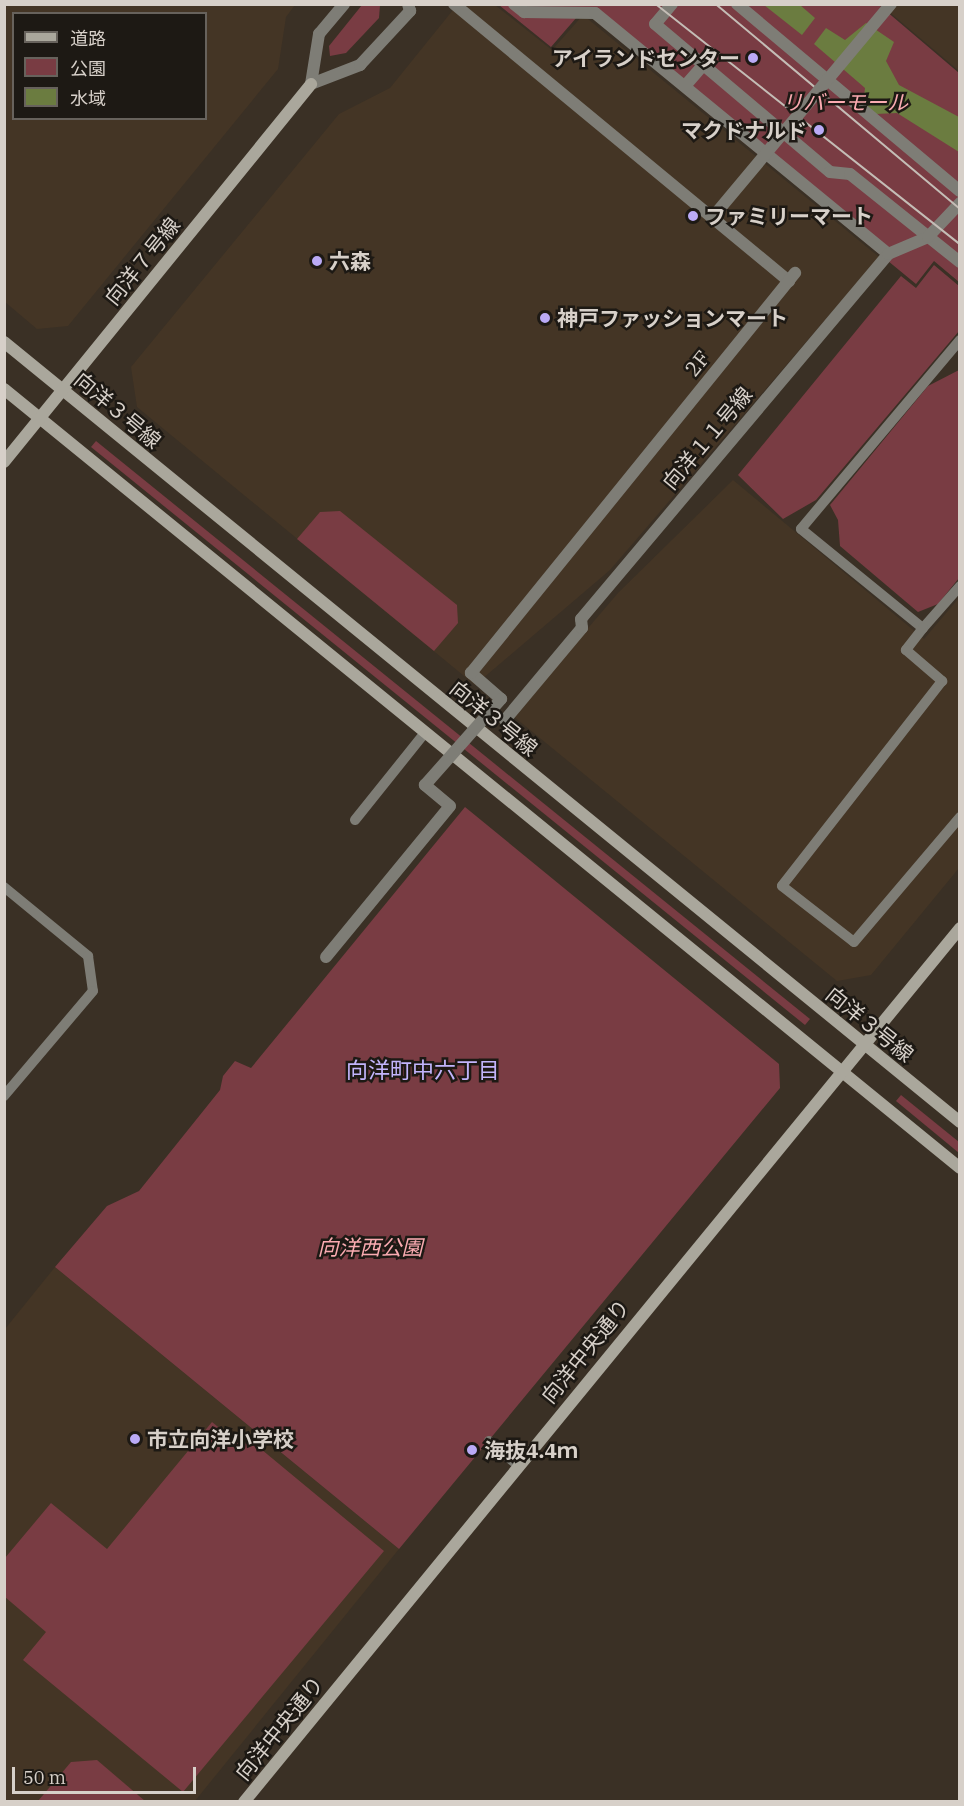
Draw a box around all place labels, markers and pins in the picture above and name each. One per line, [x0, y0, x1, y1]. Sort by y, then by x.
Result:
place label: アイランドセンター [551, 45, 740, 71]
marker: アイランドセンター [744, 49, 762, 67]
place label: マクドナルド [681, 117, 807, 143]
marker: マクドナルド [812, 123, 826, 137]
place label: ファミリーマート [705, 203, 873, 229]
marker: ファミリーマート [686, 209, 700, 223]
place label: 六森 [329, 248, 371, 274]
marker: 六森 [310, 254, 324, 268]
place label: 神戸ファッションマート [557, 305, 788, 331]
marker: 神戸ファッションマート [538, 311, 552, 325]
place label: 市立向洋小学校 [147, 1426, 294, 1452]
marker: 市立向洋小学校 [128, 1432, 142, 1446]
place label: 海抜4.4ｍ [484, 1437, 578, 1463]
marker: 海抜4.4ｍ [465, 1443, 479, 1457]

